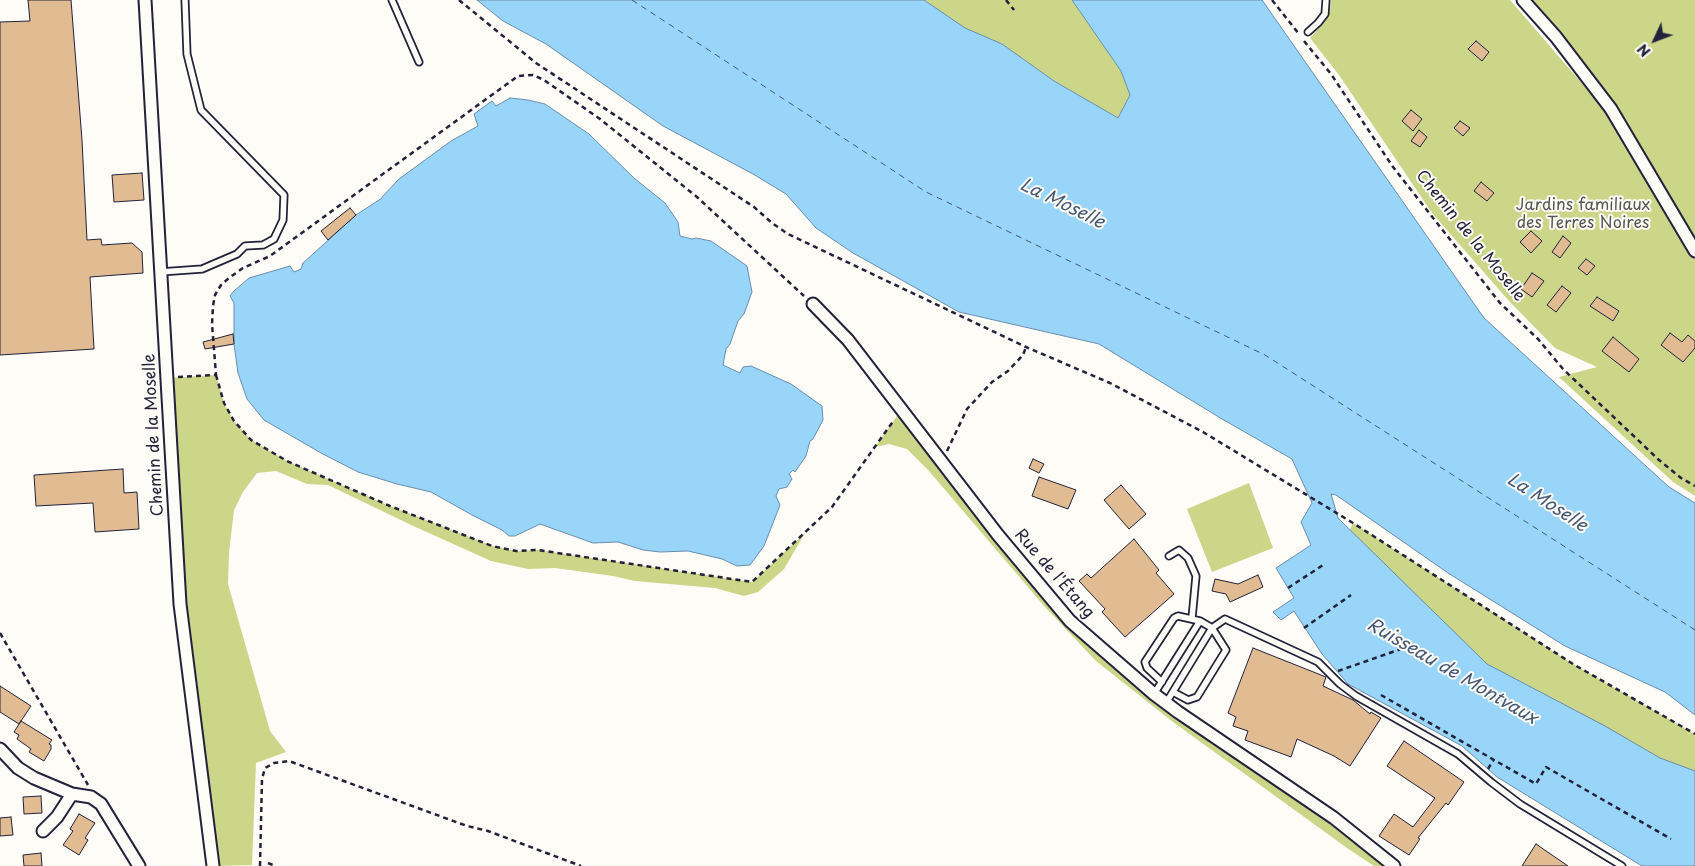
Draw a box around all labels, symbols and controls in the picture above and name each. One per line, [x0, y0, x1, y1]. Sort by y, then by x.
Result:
north arrow [1630, 15, 1680, 65]
text: N [1632, 39, 1655, 62]
street label: Chemin de la Moselle [1411, 167, 1529, 305]
water label: La Moselle [1016, 174, 1108, 234]
park label: Jardins familiaux des Terres Noires [1516, 196, 1650, 234]
street label: Chemin de la Moselle [140, 353, 168, 517]
water label: La Moselle [1503, 469, 1591, 537]
street label: Rue de l'Étang [1010, 526, 1098, 622]
water label: Ruisseau de Montvaux [1363, 614, 1541, 730]

